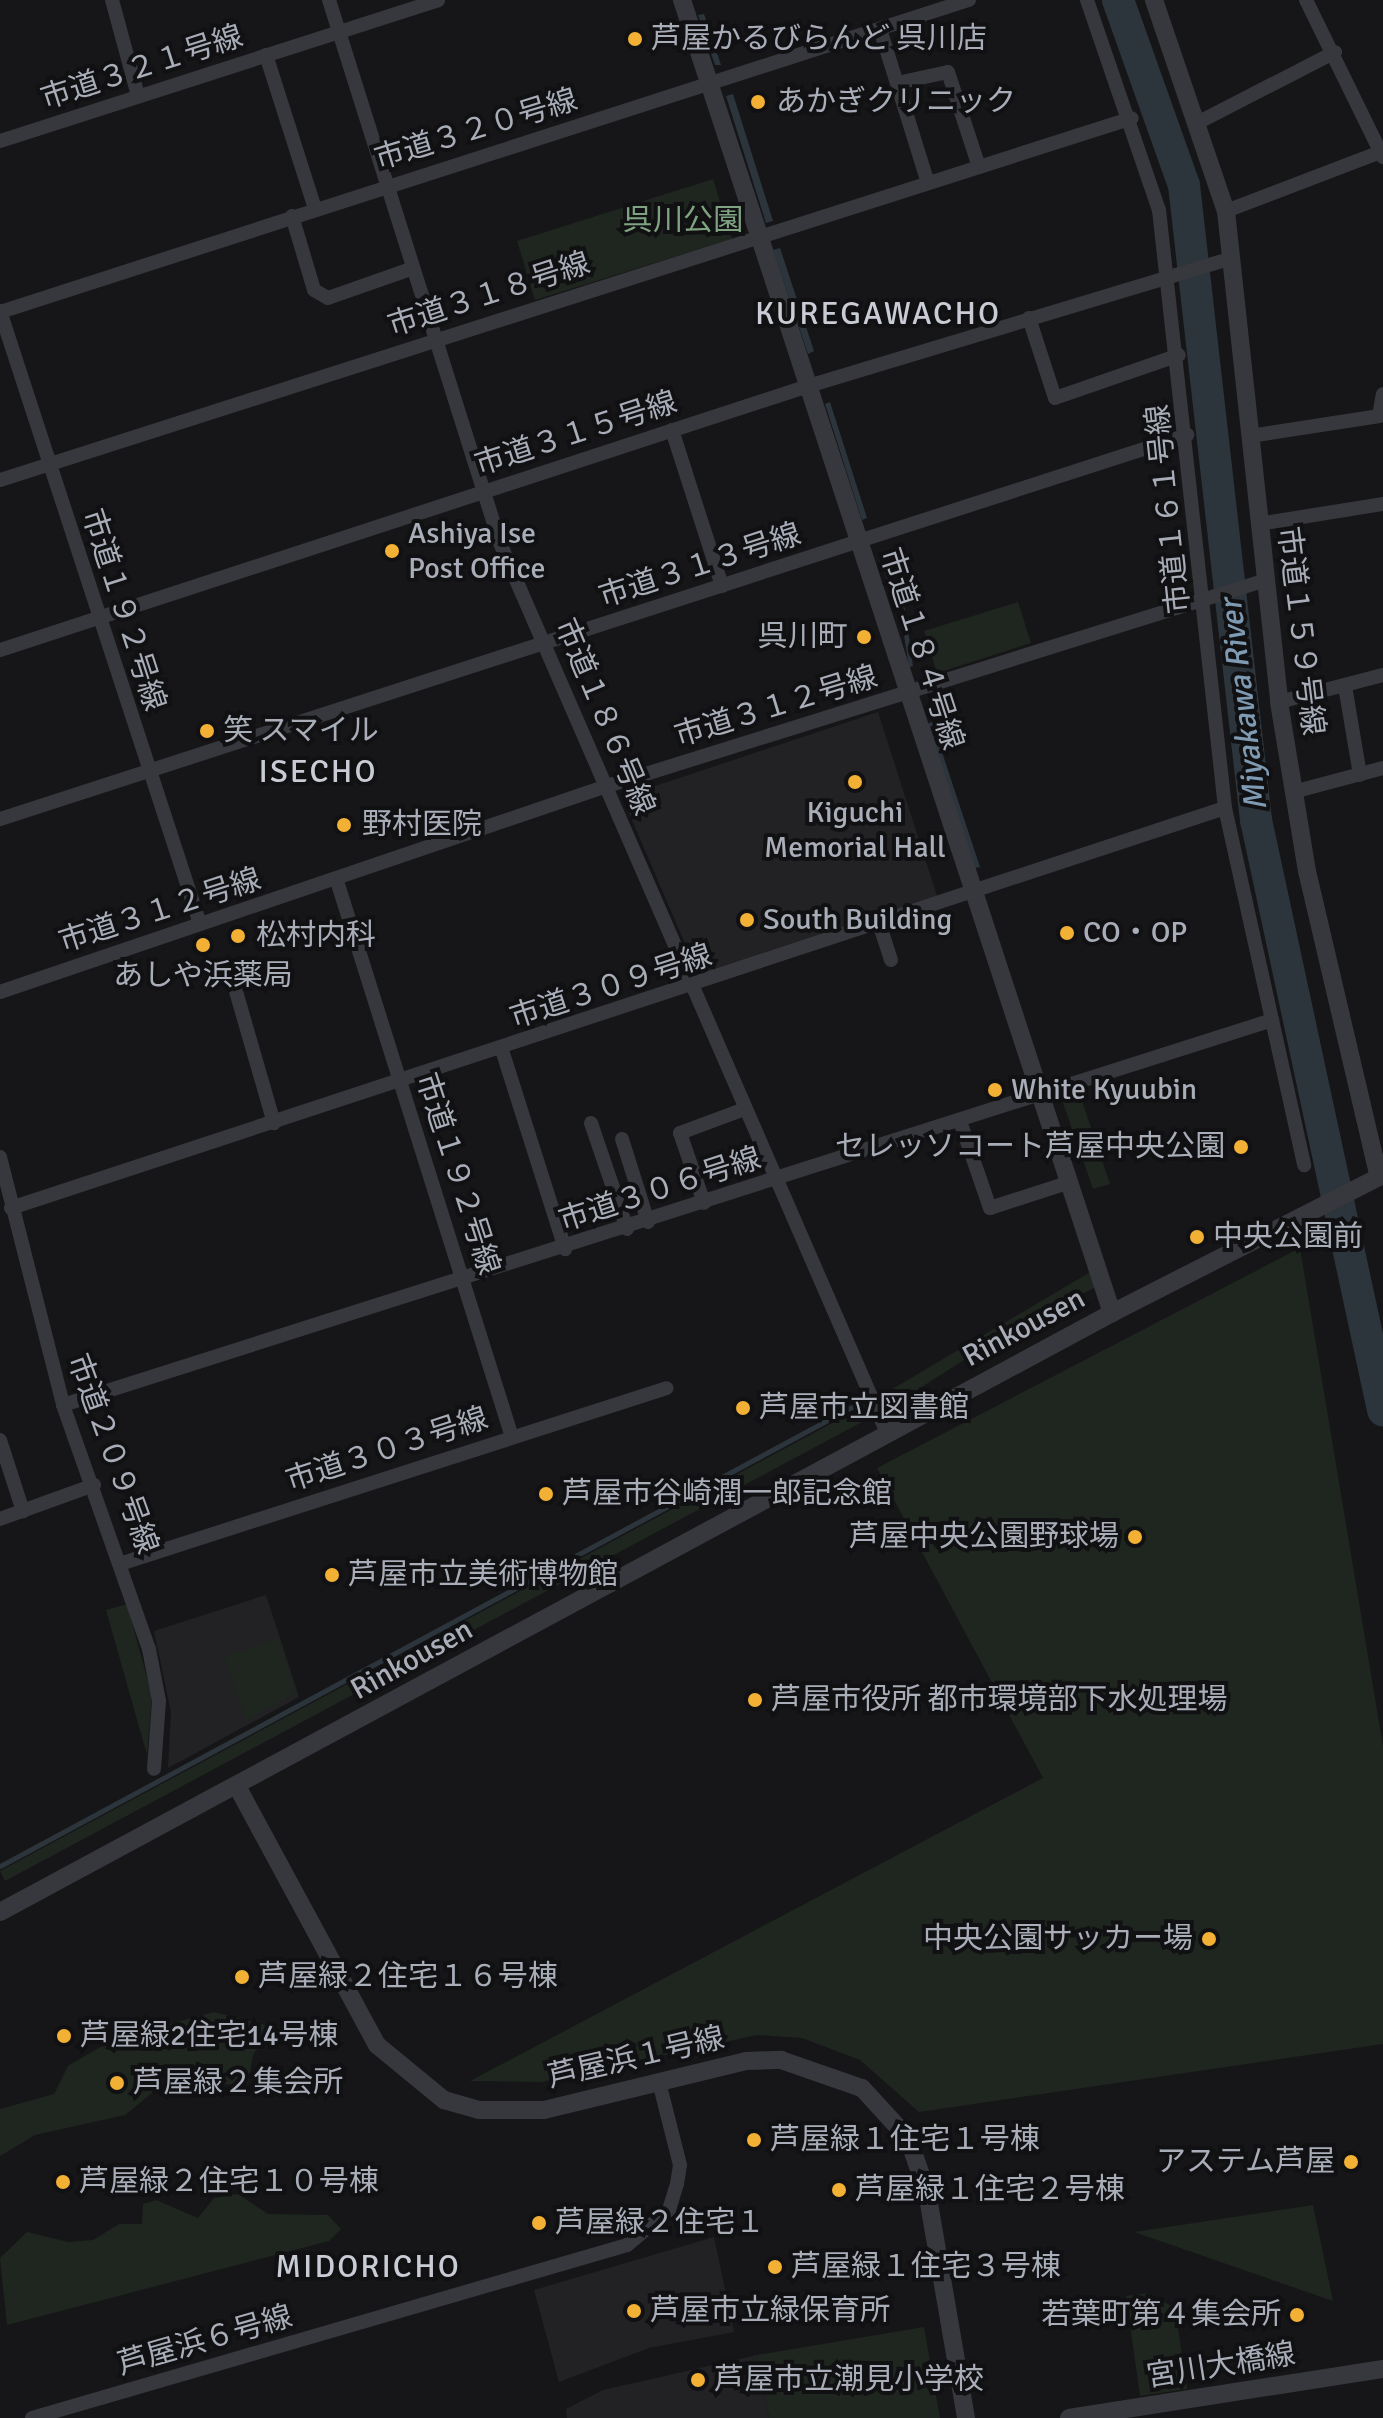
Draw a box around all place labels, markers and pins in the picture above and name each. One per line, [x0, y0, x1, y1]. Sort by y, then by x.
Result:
place label: 芦屋かるびらんど 呉川店 [651, 21, 988, 57]
marker: 芦屋かるびらんど 呉川店 [626, 30, 644, 48]
place label: あかぎクリニック [776, 84, 1016, 120]
marker: あかぎクリニック [747, 91, 769, 113]
place label: Ashiya Ise Post Office [408, 516, 545, 586]
marker: Ashiya Ise Post Office [383, 542, 401, 560]
place label: 呉川町 [758, 619, 848, 655]
marker: 呉川町 [855, 628, 873, 646]
place label: 笑 スマイル [223, 713, 380, 749]
marker: 笑 スマイル [198, 722, 216, 740]
marker: Kiguchi Memorial Hall [846, 773, 864, 791]
place label: Kiguchi Memorial Hall [764, 795, 946, 866]
place label: 野村医院 [362, 807, 482, 843]
marker: 野村医院 [333, 814, 355, 836]
place label: South Building [763, 902, 952, 938]
marker: South Building [738, 911, 756, 929]
place label: CO・OP [1083, 915, 1187, 951]
place label: 松村内科 [256, 918, 376, 954]
marker: CO・OP [1058, 924, 1076, 942]
marker: 松村内科 [227, 925, 249, 947]
marker: あしや浜薬局 [194, 936, 212, 954]
place label: あしや浜薬局 [113, 958, 293, 994]
place label: White Kyuubin [1011, 1072, 1197, 1108]
marker: White Kyuubin [986, 1081, 1004, 1099]
place label: セレッソコート芦屋中央公園 [835, 1129, 1225, 1165]
marker: セレッソコート芦屋中央公園 [1232, 1138, 1250, 1156]
place label: 中央公園前 [1213, 1219, 1363, 1255]
marker: 中央公園前 [1188, 1228, 1206, 1246]
place label: 芦屋市立図書館 [759, 1390, 969, 1426]
marker: 芦屋市立図書館 [734, 1399, 752, 1417]
place label: 芦屋市谷崎潤一郎記念館 [562, 1476, 892, 1512]
marker: 芦屋市谷崎潤一郎記念館 [537, 1485, 555, 1503]
place label: 芦屋中央公園野球場 [849, 1519, 1119, 1555]
marker: 芦屋中央公園野球場 [1126, 1528, 1144, 1546]
place label: 芦屋市立美術博物館 [348, 1557, 618, 1593]
marker: 芦屋市立美術博物館 [323, 1566, 341, 1584]
place label: 芦屋市役所 都市環境部下水処理場 [771, 1682, 1228, 1718]
marker: 芦屋市役所 都市環境部下水処理場 [746, 1691, 764, 1709]
place label: 中央公園サッカー場 [923, 1921, 1193, 1957]
marker: 中央公園サッカー場 [1200, 1930, 1218, 1948]
place label: 芦屋緑２住宅１６号棟 [258, 1959, 558, 1995]
marker: 芦屋緑２住宅１６号棟 [233, 1968, 251, 1986]
place label: 芦屋緑2住宅14号棟 [80, 2018, 339, 2054]
marker: 芦屋緑2住宅14号棟 [55, 2027, 73, 2045]
place label: 芦屋緑２集会所 [133, 2065, 343, 2101]
marker: 芦屋緑２集会所 [108, 2074, 126, 2092]
place label: 芦屋緑１住宅１号棟 [770, 2122, 1040, 2158]
marker: 芦屋緑１住宅１号棟 [745, 2131, 763, 2149]
place label: アステム芦屋 [1155, 2144, 1335, 2180]
marker: アステム芦屋 [1342, 2153, 1360, 2171]
place label: 芦屋緑２住宅１０号棟 [79, 2164, 379, 2200]
place label: 芦屋緑１住宅２号棟 [855, 2172, 1125, 2208]
marker: 芦屋緑２住宅１０号棟 [54, 2173, 72, 2191]
marker: 芦屋緑１住宅２号棟 [830, 2181, 848, 2199]
place label: 芦屋緑２住宅１ [555, 2205, 765, 2241]
marker: 芦屋緑２住宅１ [530, 2214, 548, 2232]
place label: 芦屋緑１住宅３号棟 [791, 2249, 1061, 2285]
marker: 芦屋緑１住宅３号棟 [766, 2258, 784, 2276]
place label: 芦屋市立緑保育所 [650, 2293, 890, 2329]
place label: 若葉町第４集会所 [1041, 2297, 1281, 2333]
marker: 芦屋市立緑保育所 [625, 2302, 643, 2320]
marker: 若葉町第４集会所 [1288, 2306, 1306, 2324]
place label: 芦屋市立潮見小学校 [714, 2362, 984, 2398]
marker: 芦屋市立潮見小学校 [689, 2371, 707, 2389]

